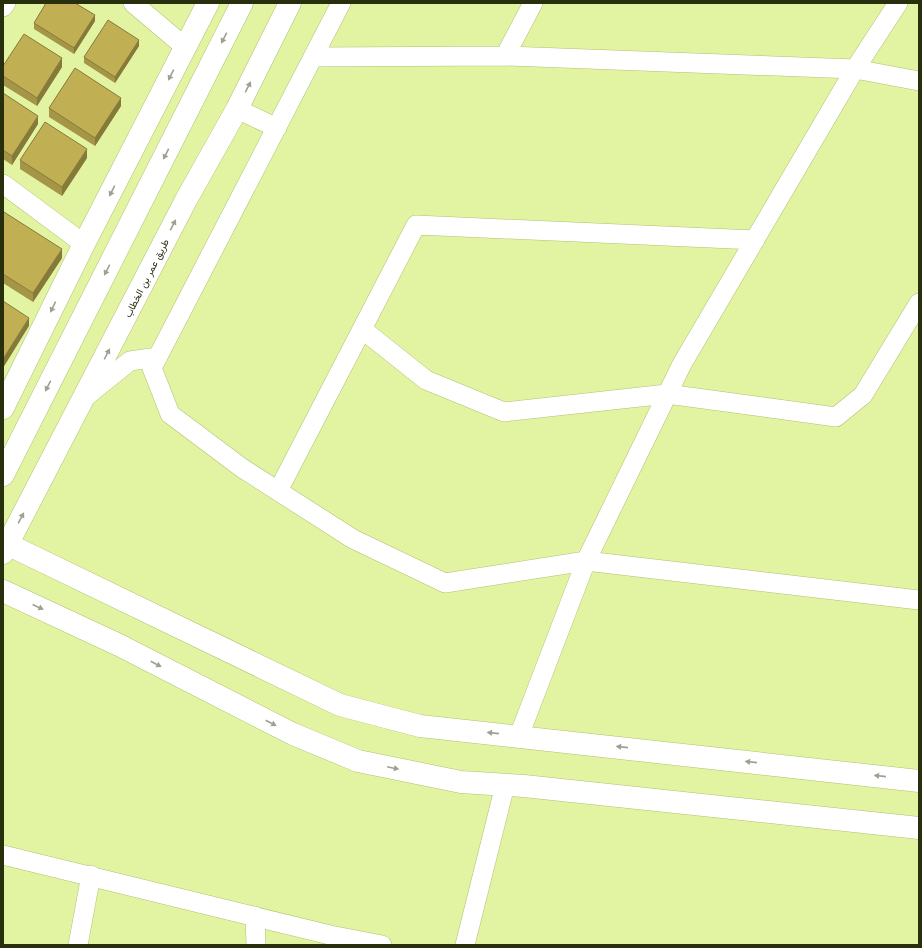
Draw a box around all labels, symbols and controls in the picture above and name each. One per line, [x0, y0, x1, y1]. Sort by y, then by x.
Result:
one-way arrow [221, 32, 227, 44]
one-way arrow [168, 69, 174, 81]
one-way arrow [245, 81, 251, 92]
one-way arrow [162, 148, 169, 160]
one-way arrow [109, 185, 115, 197]
one-way arrow [170, 220, 176, 231]
street label: طريق عمر بن الخطاب [122, 237, 172, 320]
one-way arrow [104, 264, 110, 275]
one-way arrow [50, 301, 56, 313]
one-way arrow [104, 348, 110, 359]
one-way arrow [45, 380, 51, 391]
one-way arrow [18, 513, 24, 524]
one-way arrow [33, 604, 44, 610]
one-way arrow [150, 660, 161, 667]
one-way arrow [266, 720, 277, 726]
one-way arrow [487, 730, 499, 737]
one-way arrow [616, 744, 628, 751]
one-way arrow [745, 759, 757, 765]
one-way arrow [386, 765, 399, 771]
one-way arrow [874, 773, 886, 779]

